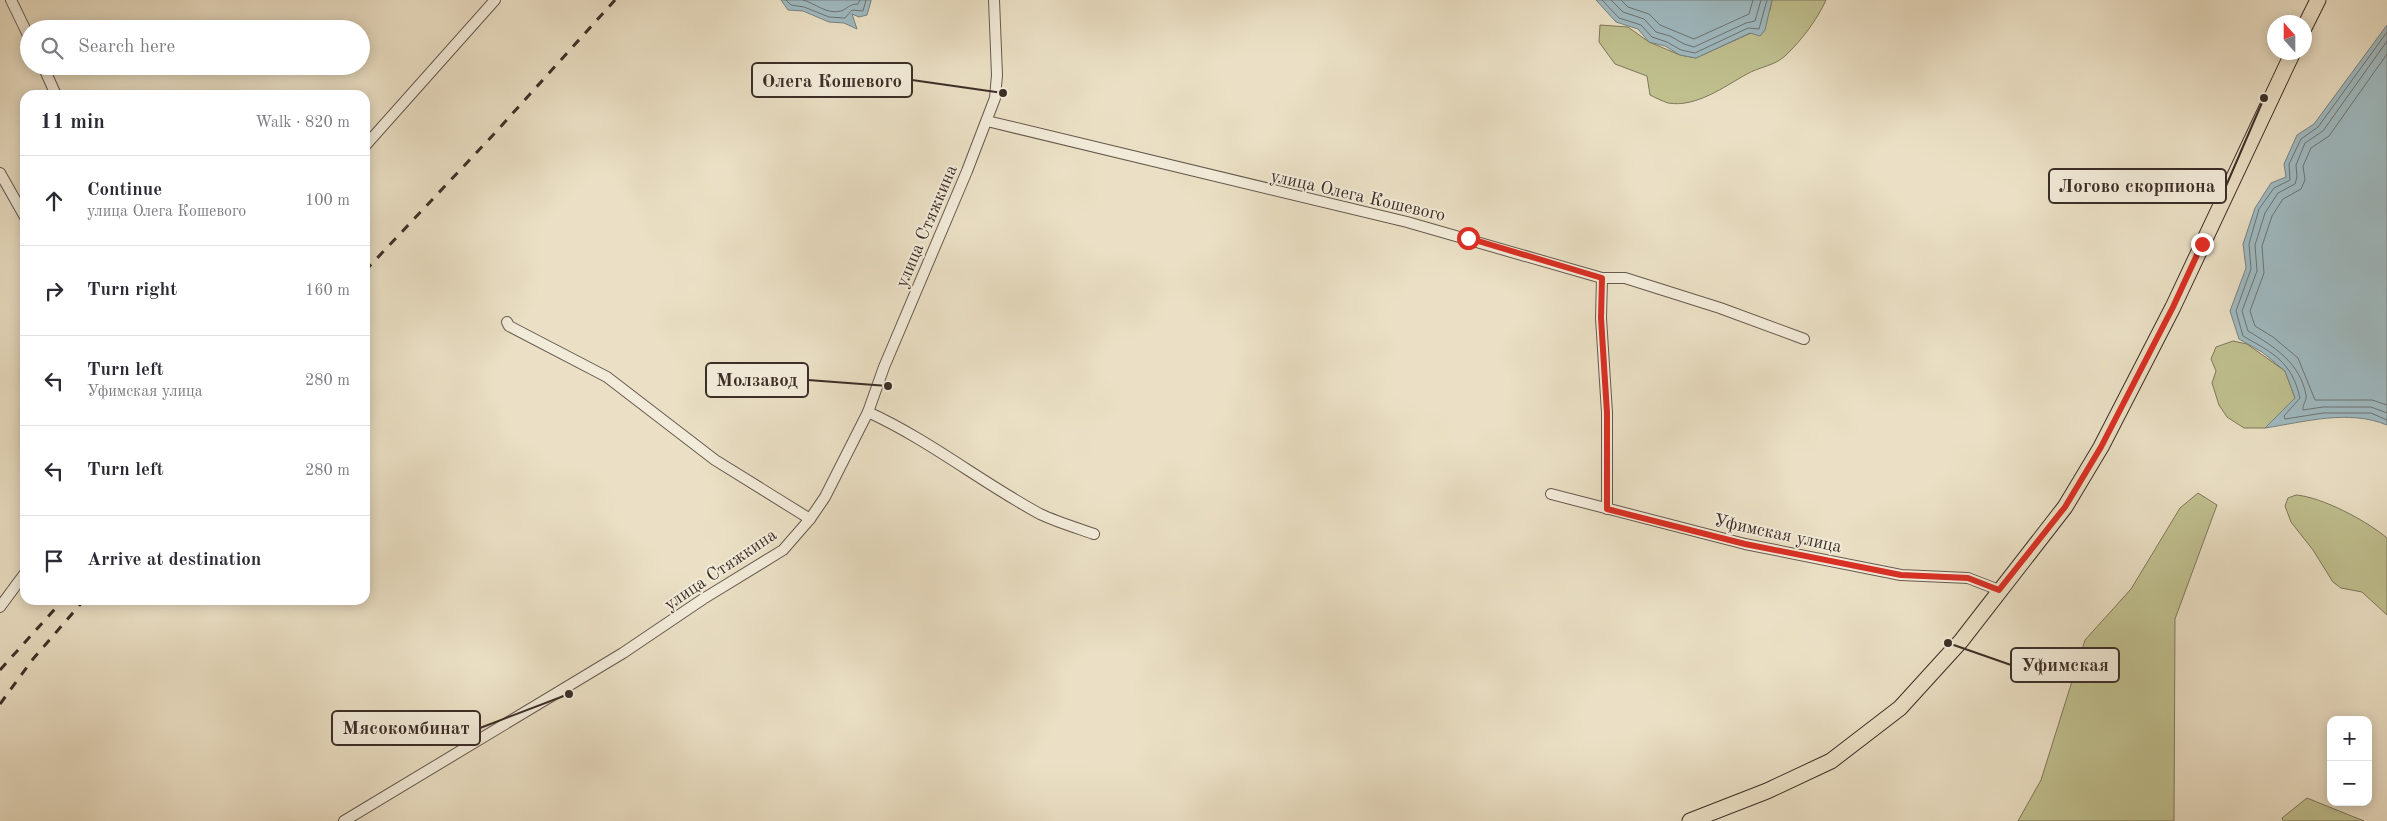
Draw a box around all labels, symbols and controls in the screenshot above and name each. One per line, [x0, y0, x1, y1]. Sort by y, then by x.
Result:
north arrow [2267, 15, 2312, 60]
search box [20, 20, 370, 75]
icon: search [38, 34, 66, 62]
text: Search here [78, 38, 175, 57]
callout: Олега Кошевого [752, 63, 912, 97]
text: Олега Кошевого [762, 73, 902, 92]
text: 11 min [40, 112, 105, 133]
text: Walk · 820 m [255, 115, 350, 131]
street label: улица Стяжкина [893, 162, 961, 290]
street label: улица Олега Кошевого [1269, 167, 1447, 225]
callout: Логово скорпиона [2049, 169, 2226, 203]
text: Логово скорпиона [2059, 178, 2216, 197]
text: Continue [87, 181, 162, 200]
icon: ahead [40, 187, 68, 215]
text: 100 m [305, 193, 350, 209]
text: улица Олега Кошевого [87, 204, 246, 220]
route start [1457, 227, 1480, 250]
route end [2191, 233, 2214, 256]
icon: right [40, 277, 68, 305]
text: Turn right [87, 281, 177, 300]
text: 160 m [305, 283, 350, 299]
text: Turn left [87, 361, 164, 380]
callout: Молзавод [706, 363, 808, 397]
icon: left [40, 367, 68, 395]
text: Молзавод [716, 372, 798, 391]
text: 280 m [305, 373, 350, 389]
text: Уфимская улица [87, 384, 203, 400]
icon: left [40, 457, 68, 485]
text: Turn left [87, 461, 164, 480]
text: 280 m [305, 463, 350, 479]
street label: Уфимская улица [1712, 512, 1843, 557]
street label: улица Стяжкина [661, 526, 780, 614]
icon: arrive [40, 547, 68, 575]
text: Arrive at destination [87, 551, 261, 570]
callout: Уфимская [2011, 648, 2119, 682]
text: Уфимская [2021, 657, 2109, 676]
callout: Мясокомбинат [332, 711, 480, 745]
map controls [2327, 716, 2372, 806]
button: + [2327, 716, 2372, 761]
text: Мясокомбинат [342, 720, 470, 739]
button: − [2327, 761, 2372, 806]

